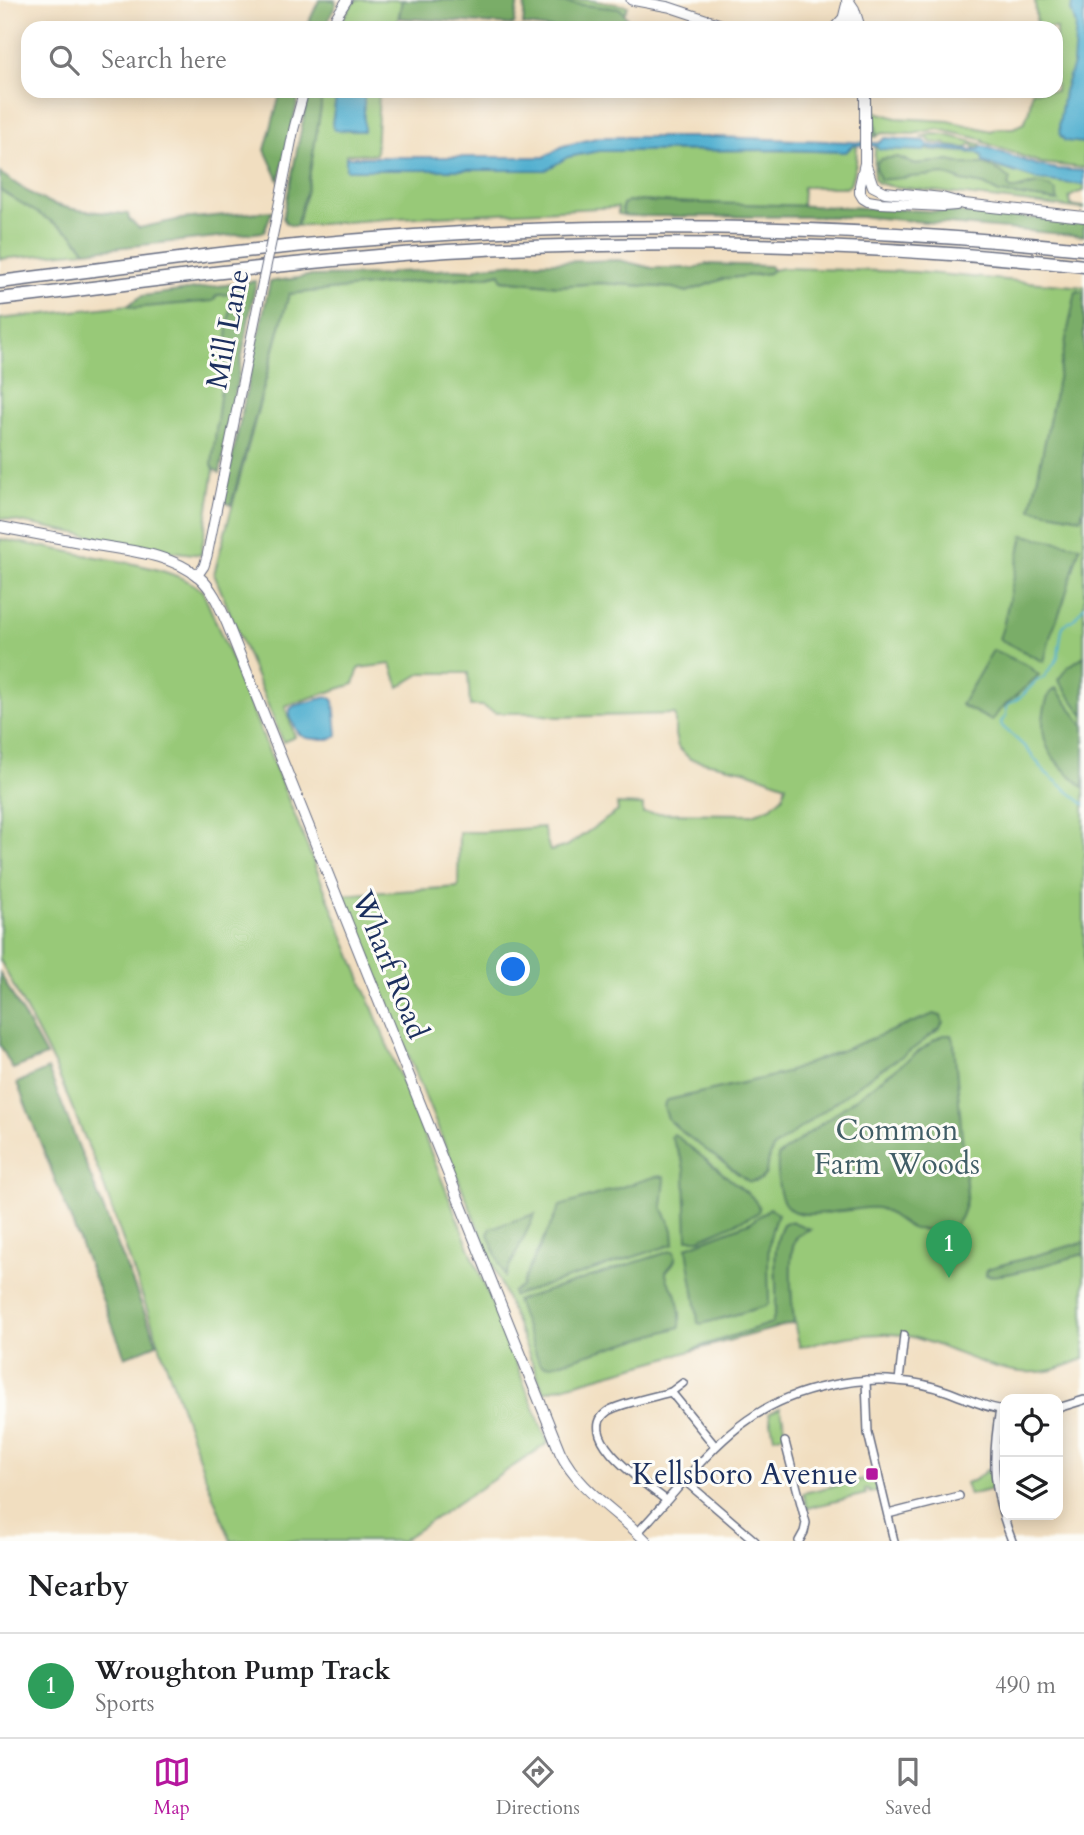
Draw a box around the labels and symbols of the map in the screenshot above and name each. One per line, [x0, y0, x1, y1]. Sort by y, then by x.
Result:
street label: Mill Lane [196, 265, 260, 393]
street label: Wharf Road [341, 884, 438, 1045]
your location [496, 952, 530, 986]
park label: Common Farm Woods [814, 1110, 980, 1185]
pin: 1 [926, 1220, 972, 1278]
place label: Kellsboro Avenue [632, 1454, 858, 1495]
marker: Kellsboro Avenue [864, 1466, 880, 1482]

